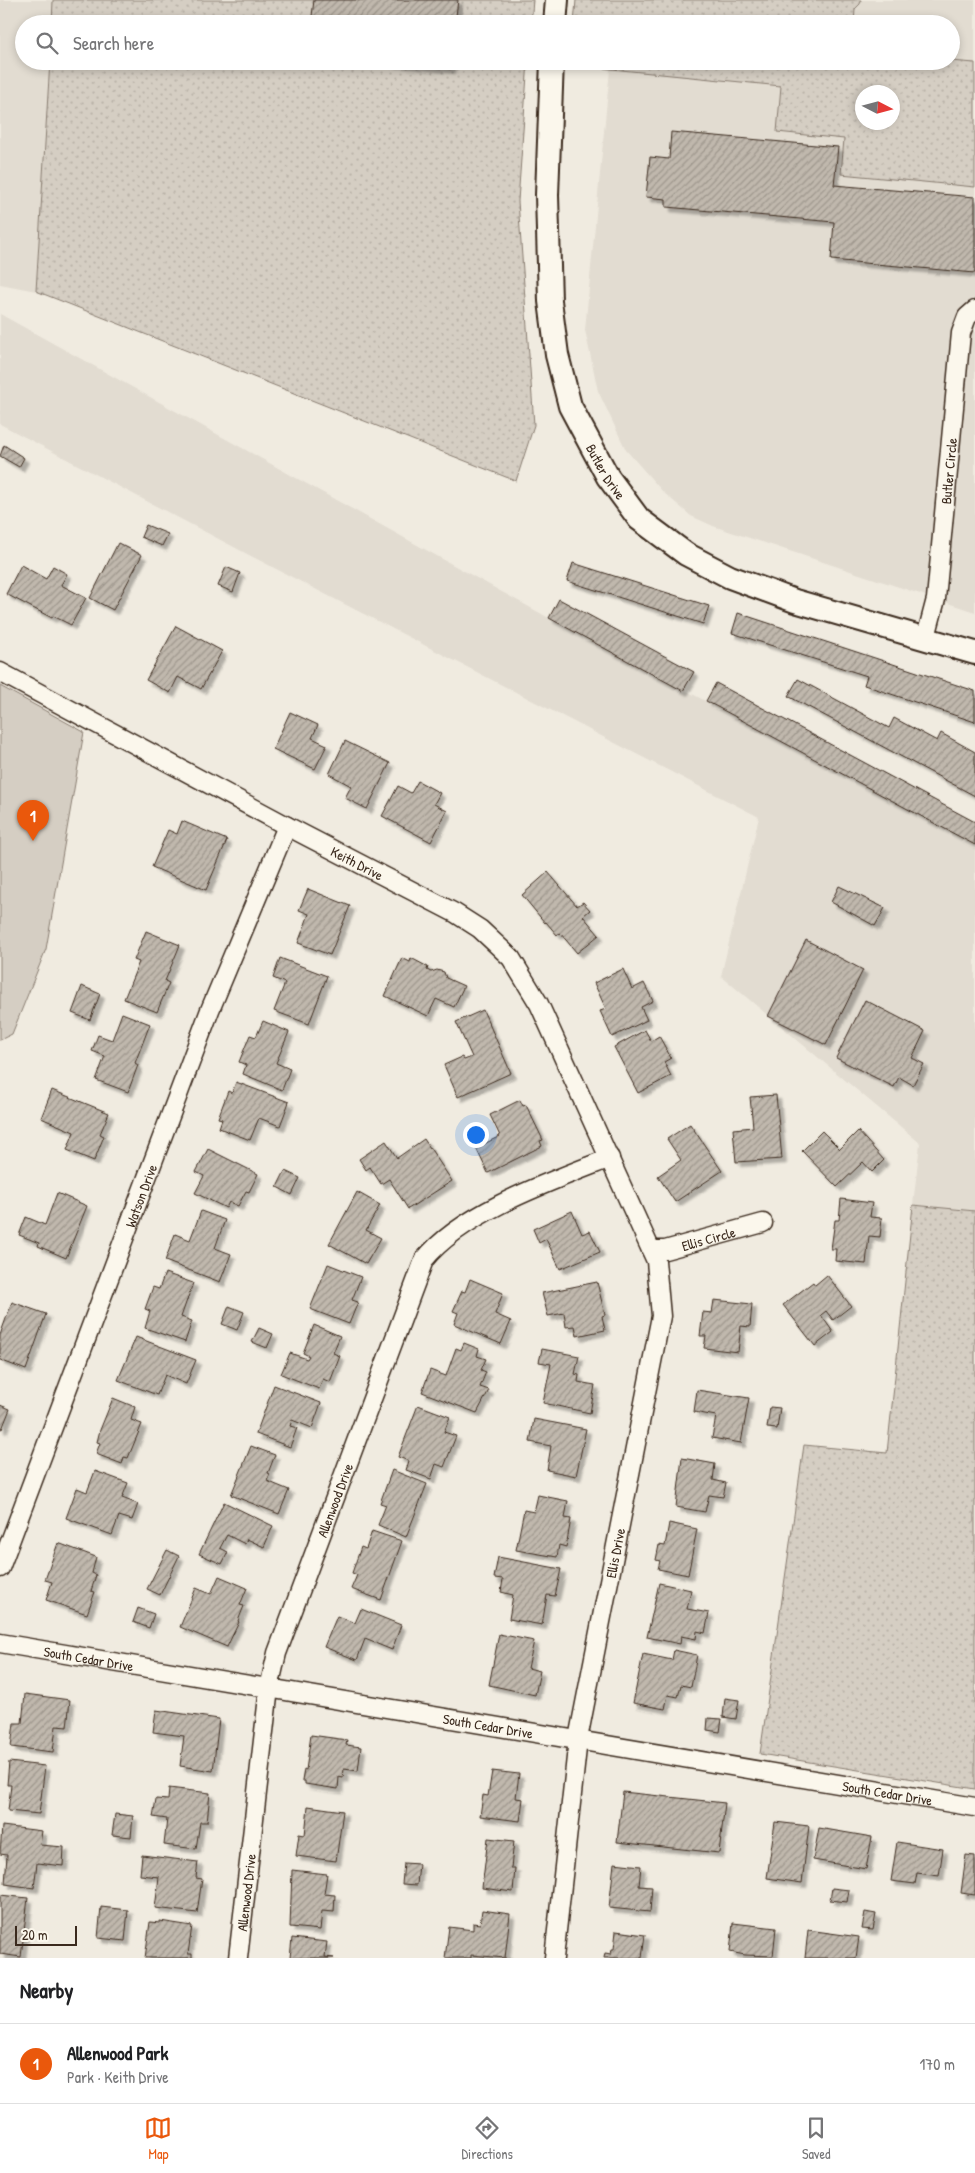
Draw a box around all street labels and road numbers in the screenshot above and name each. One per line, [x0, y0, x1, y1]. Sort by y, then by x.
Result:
street label: Butler Circle [935, 436, 961, 505]
street label: Butler Drive [582, 440, 631, 503]
street label: Keith Drive [328, 841, 387, 884]
street label: Watson Drive [120, 1161, 161, 1230]
street label: Ellis Circle [679, 1221, 738, 1255]
street label: Allenwood Drive [312, 1460, 357, 1540]
street label: Ellis Drive [601, 1526, 629, 1580]
street label: South Cedar Drive [42, 1641, 136, 1675]
street label: South Cedar Drive [442, 1708, 535, 1742]
street label: South Cedar Drive [841, 1775, 934, 1809]
street label: Allenwood Drive [232, 1852, 259, 1932]

